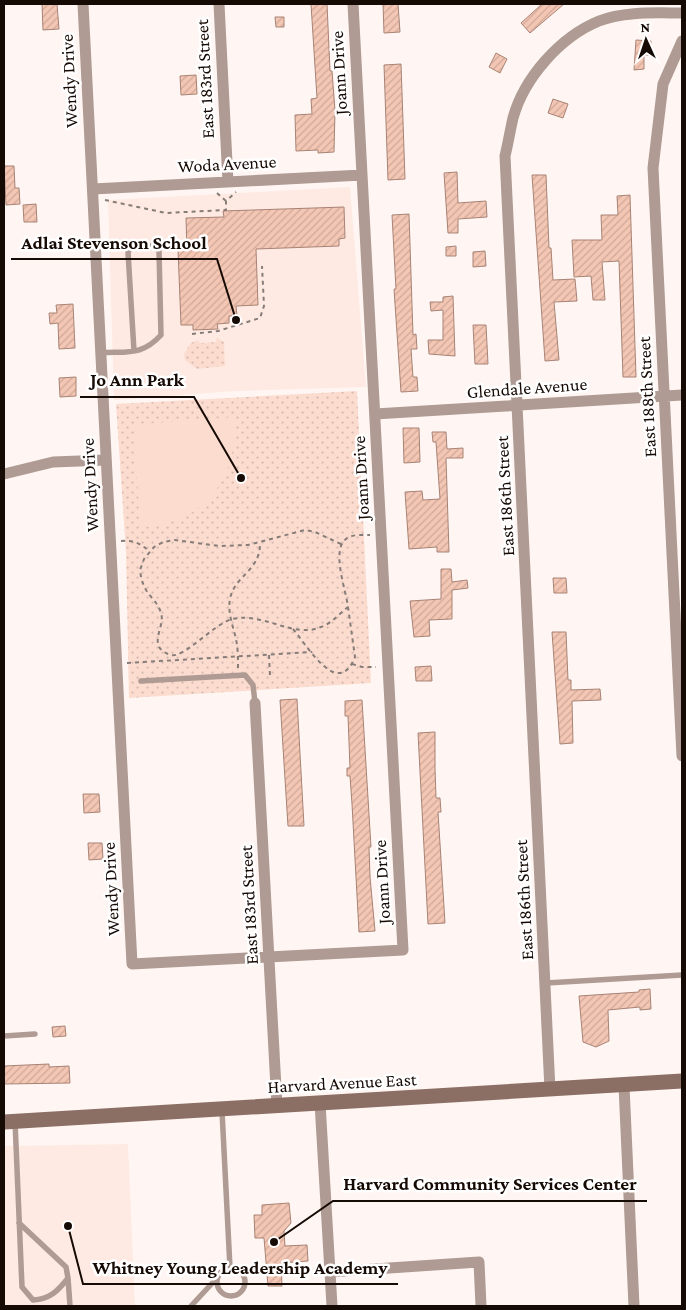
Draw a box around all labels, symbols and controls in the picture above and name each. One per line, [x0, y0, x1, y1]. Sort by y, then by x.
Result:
north arrow [621, 15, 671, 65]
street label: East 183rd Street [192, 18, 218, 139]
text: N [640, 19, 651, 35]
street label: Joann Drive [327, 30, 351, 118]
street label: Wendy Drive [57, 34, 81, 128]
street label: Woda Avenue [177, 151, 277, 177]
callout: Adlai Stevenson School [11, 225, 217, 259]
text: Adlai Stevenson School [20, 232, 207, 253]
street label: East 188th Street [634, 335, 660, 458]
callout: Jo Ann Park [80, 363, 194, 397]
text: Jo Ann Park [88, 369, 185, 390]
street label: Glendale Avenue [466, 374, 588, 402]
street label: East 186th Street [492, 434, 518, 557]
street label: Joann Drive [349, 435, 373, 523]
street label: Wendy Drive [78, 438, 102, 532]
street label: East 186th Street [511, 838, 537, 961]
street label: Joann Drive [370, 839, 394, 927]
street label: Wendy Drive [99, 842, 123, 936]
street label: East 183rd Street [236, 844, 262, 965]
street label: Harvard Avenue East [267, 1069, 418, 1097]
callout: Harvard Community Services Center [333, 1167, 647, 1201]
text: Harvard Community Services Center [343, 1173, 637, 1194]
callout: Whitney Young Leadership Academy [83, 1250, 398, 1284]
text: Whitney Young Leadership Academy [92, 1257, 388, 1278]

